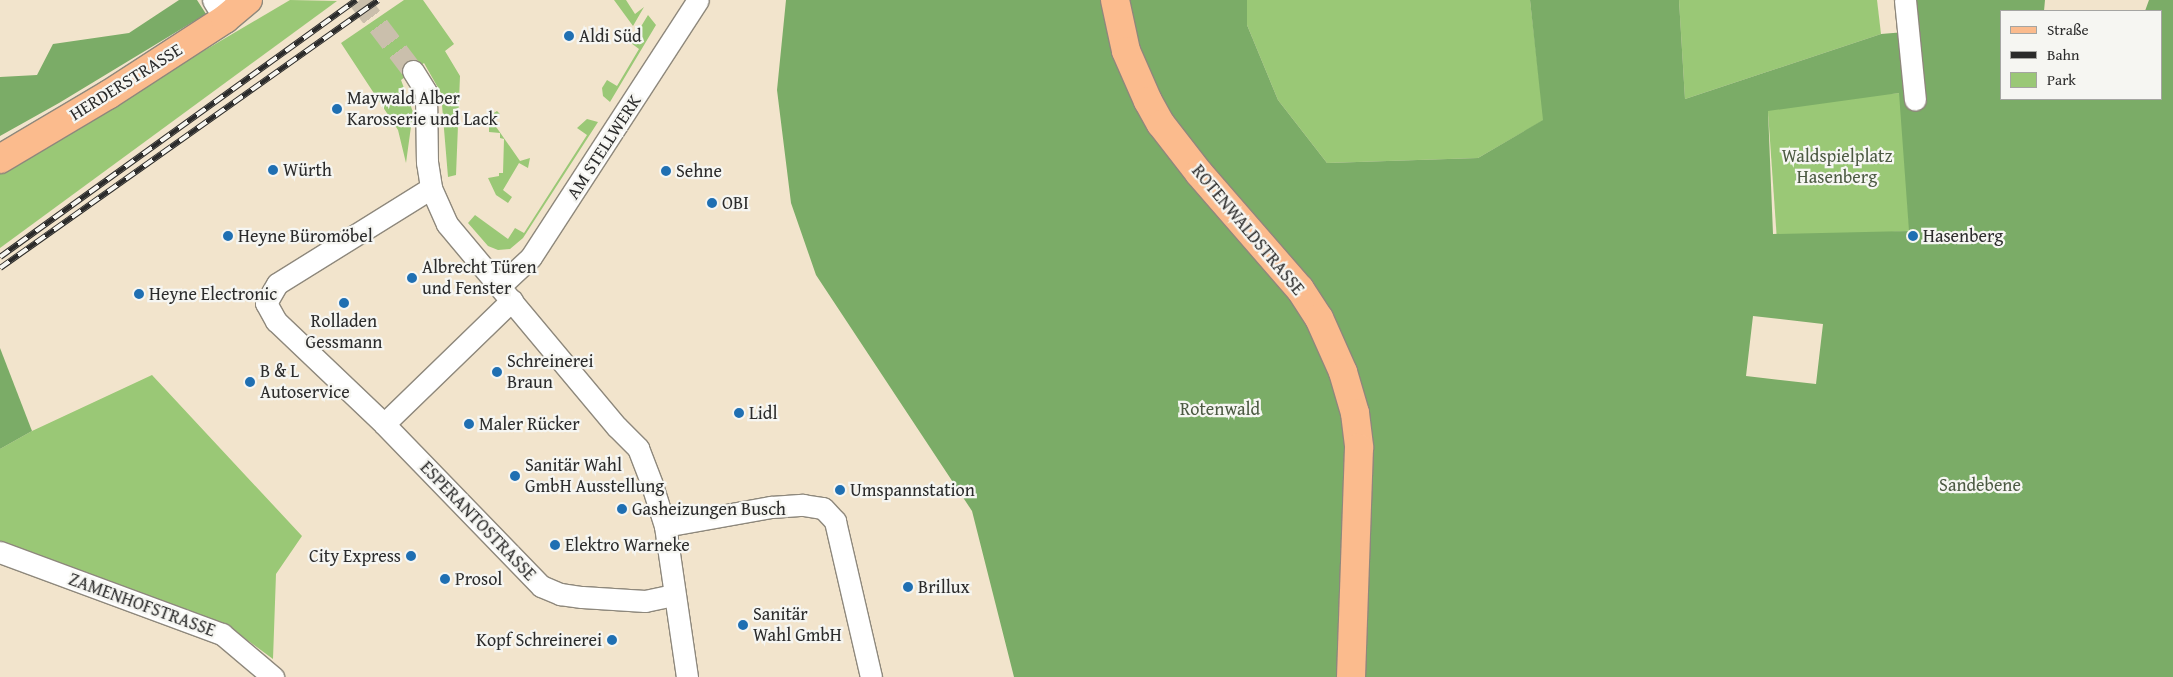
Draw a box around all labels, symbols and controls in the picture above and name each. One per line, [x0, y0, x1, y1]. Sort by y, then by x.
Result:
legend [2000, 10, 2163, 100]
text: Straße [2047, 19, 2089, 40]
place label: Aldi Süd [579, 25, 642, 47]
marker: Aldi Süd [563, 30, 575, 42]
street label: HERDERSTRASSE [66, 39, 186, 125]
text: Bahn [2047, 44, 2079, 65]
text: Park [2047, 69, 2076, 90]
place label: Maywald Alber Karosserie und Lack [347, 88, 498, 130]
street label: AM STELLWERK [562, 91, 646, 203]
marker: Maywald Alber Karosserie und Lack [331, 103, 343, 115]
park label: Waldspielplatz Hasenberg [1782, 146, 1892, 188]
place label: Würth [283, 159, 332, 181]
place label: Sehne [676, 160, 722, 182]
street label: ROTENWALDSTRASSE [1187, 160, 1309, 300]
marker: Würth [267, 164, 279, 176]
marker: Sehne [660, 165, 672, 177]
place label: OBI [722, 192, 749, 214]
marker: OBI [706, 197, 718, 209]
place label: Heyne Büromöbel [238, 225, 373, 247]
place label: Hasenberg [1923, 225, 2003, 247]
marker: Heyne Büromöbel [222, 230, 234, 242]
marker: Hasenberg [1907, 230, 1919, 242]
place label: Albrecht Türen und Fenster [422, 257, 537, 300]
marker: Albrecht Türen und Fenster [406, 272, 418, 284]
place label: Heyne Electronic [149, 283, 277, 305]
marker: Heyne Electronic [133, 288, 145, 300]
marker: Rolladen Gessmann [338, 297, 350, 309]
place label: Rolladen Gessmann [306, 311, 382, 354]
place label: Schreinerei Braun [507, 351, 593, 394]
place label: B & L Autoservice [260, 361, 350, 404]
marker: Schreinerei Braun [491, 366, 503, 378]
marker: B & L Autoservice [244, 376, 256, 388]
park label: Rotenwald [1180, 398, 1260, 420]
place label: Lidl [749, 402, 777, 424]
marker: Lidl [733, 407, 745, 419]
place label: Maler Rücker [479, 413, 580, 435]
marker: Maler Rücker [463, 418, 475, 430]
place label: Sanitär Wahl GmbH Ausstellung [525, 455, 664, 498]
street label: ESPERANTOSTRASSE [415, 457, 541, 585]
marker: Sanitär Wahl GmbH Ausstellung [509, 470, 521, 482]
park label: Sandebene [1939, 474, 2021, 496]
place label: Umspannstation [850, 479, 975, 501]
marker: Umspannstation [834, 484, 846, 496]
place label: Gasheizungen Busch [632, 498, 786, 520]
marker: Gasheizungen Busch [616, 503, 628, 515]
place label: Elektro Warneke [565, 534, 690, 556]
marker: Elektro Warneke [549, 539, 561, 551]
place label: City Express [309, 545, 401, 567]
marker: City Express [405, 550, 417, 562]
street label: ZAMENHOFSTRASSE [66, 568, 218, 642]
place label: Prosol [455, 568, 502, 590]
marker: Prosol [439, 573, 451, 585]
place label: Brillux [918, 576, 970, 598]
marker: Brillux [902, 581, 914, 593]
place label: Sanitär Wahl GmbH [753, 604, 842, 646]
marker: Sanitär Wahl GmbH [737, 619, 749, 631]
place label: Kopf Schreinerei [476, 629, 602, 651]
marker: Kopf Schreinerei [606, 634, 618, 646]

